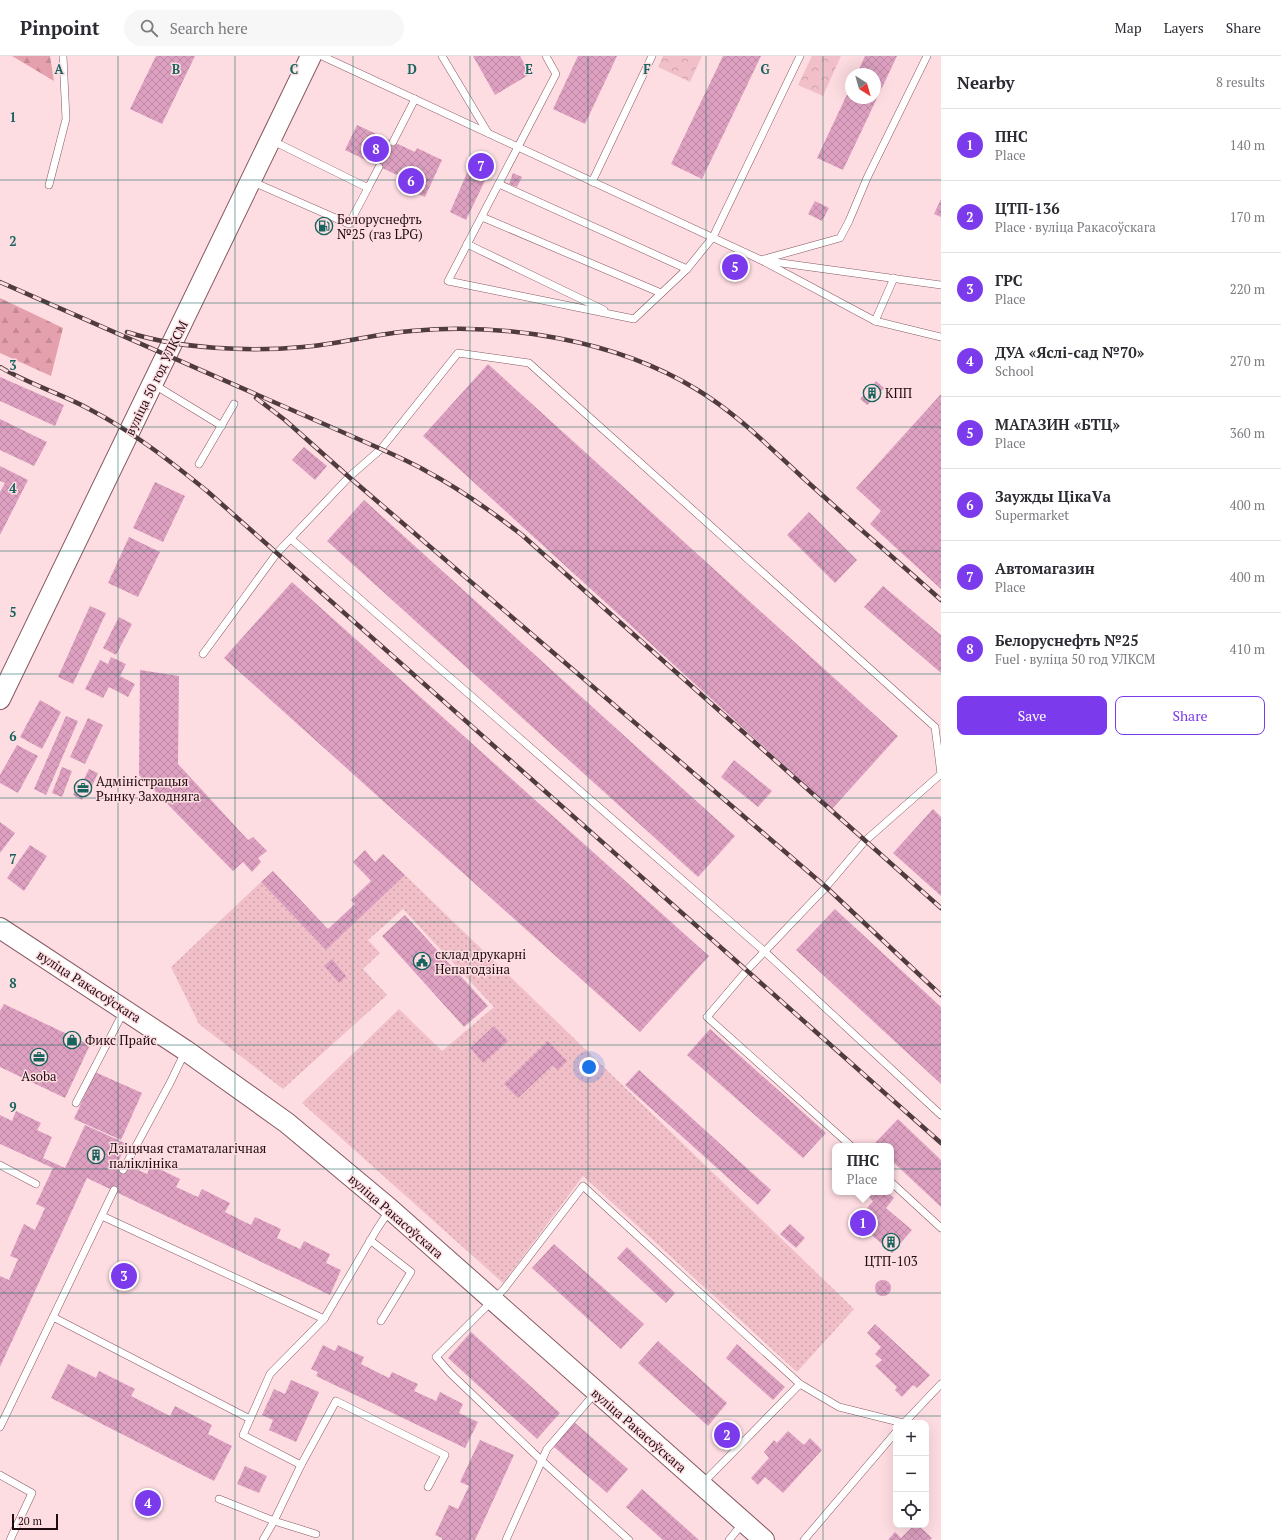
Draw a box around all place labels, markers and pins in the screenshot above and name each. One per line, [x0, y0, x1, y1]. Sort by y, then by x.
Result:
pin: 8 [363, 134, 389, 164]
pin: 7 [468, 151, 494, 181]
pin: 6 [398, 166, 424, 196]
place label: Белоруснефть №25 (газ LPG) [337, 210, 423, 243]
fuel station icon: Белоруснефть №25 (газ LPG) [314, 216, 334, 236]
pin: 5 [722, 252, 748, 282]
building icon: КПП [862, 383, 882, 403]
place label: КПП [885, 384, 912, 402]
place label: Адміністрацыя Рынку Заходняга [96, 772, 200, 805]
office icon: Адміністрацыя Рынку Заходняга [73, 778, 93, 798]
place label: склад друкарні Непагодзіна [435, 945, 526, 978]
public building icon: склад друкарні Непагодзіна [412, 951, 432, 971]
shop icon: Фикс Прайс [62, 1030, 82, 1050]
place label: Фикс Прайс [85, 1031, 157, 1049]
office icon: Asoba [29, 1047, 49, 1067]
place label: Asoba [21, 1067, 57, 1085]
place label: Дзіцячая стаматалагічная паліклініка [109, 1139, 267, 1172]
building icon: Дзіцячая стаматалагічная паліклініка [86, 1145, 106, 1165]
pin: 1 [850, 1208, 876, 1238]
building icon: ЦТП-103 [881, 1232, 901, 1252]
place label: ЦТП-103 [864, 1252, 918, 1270]
pin: 3 [111, 1261, 137, 1291]
pin: 2 [714, 1420, 740, 1450]
pin: 4 [135, 1488, 161, 1518]

